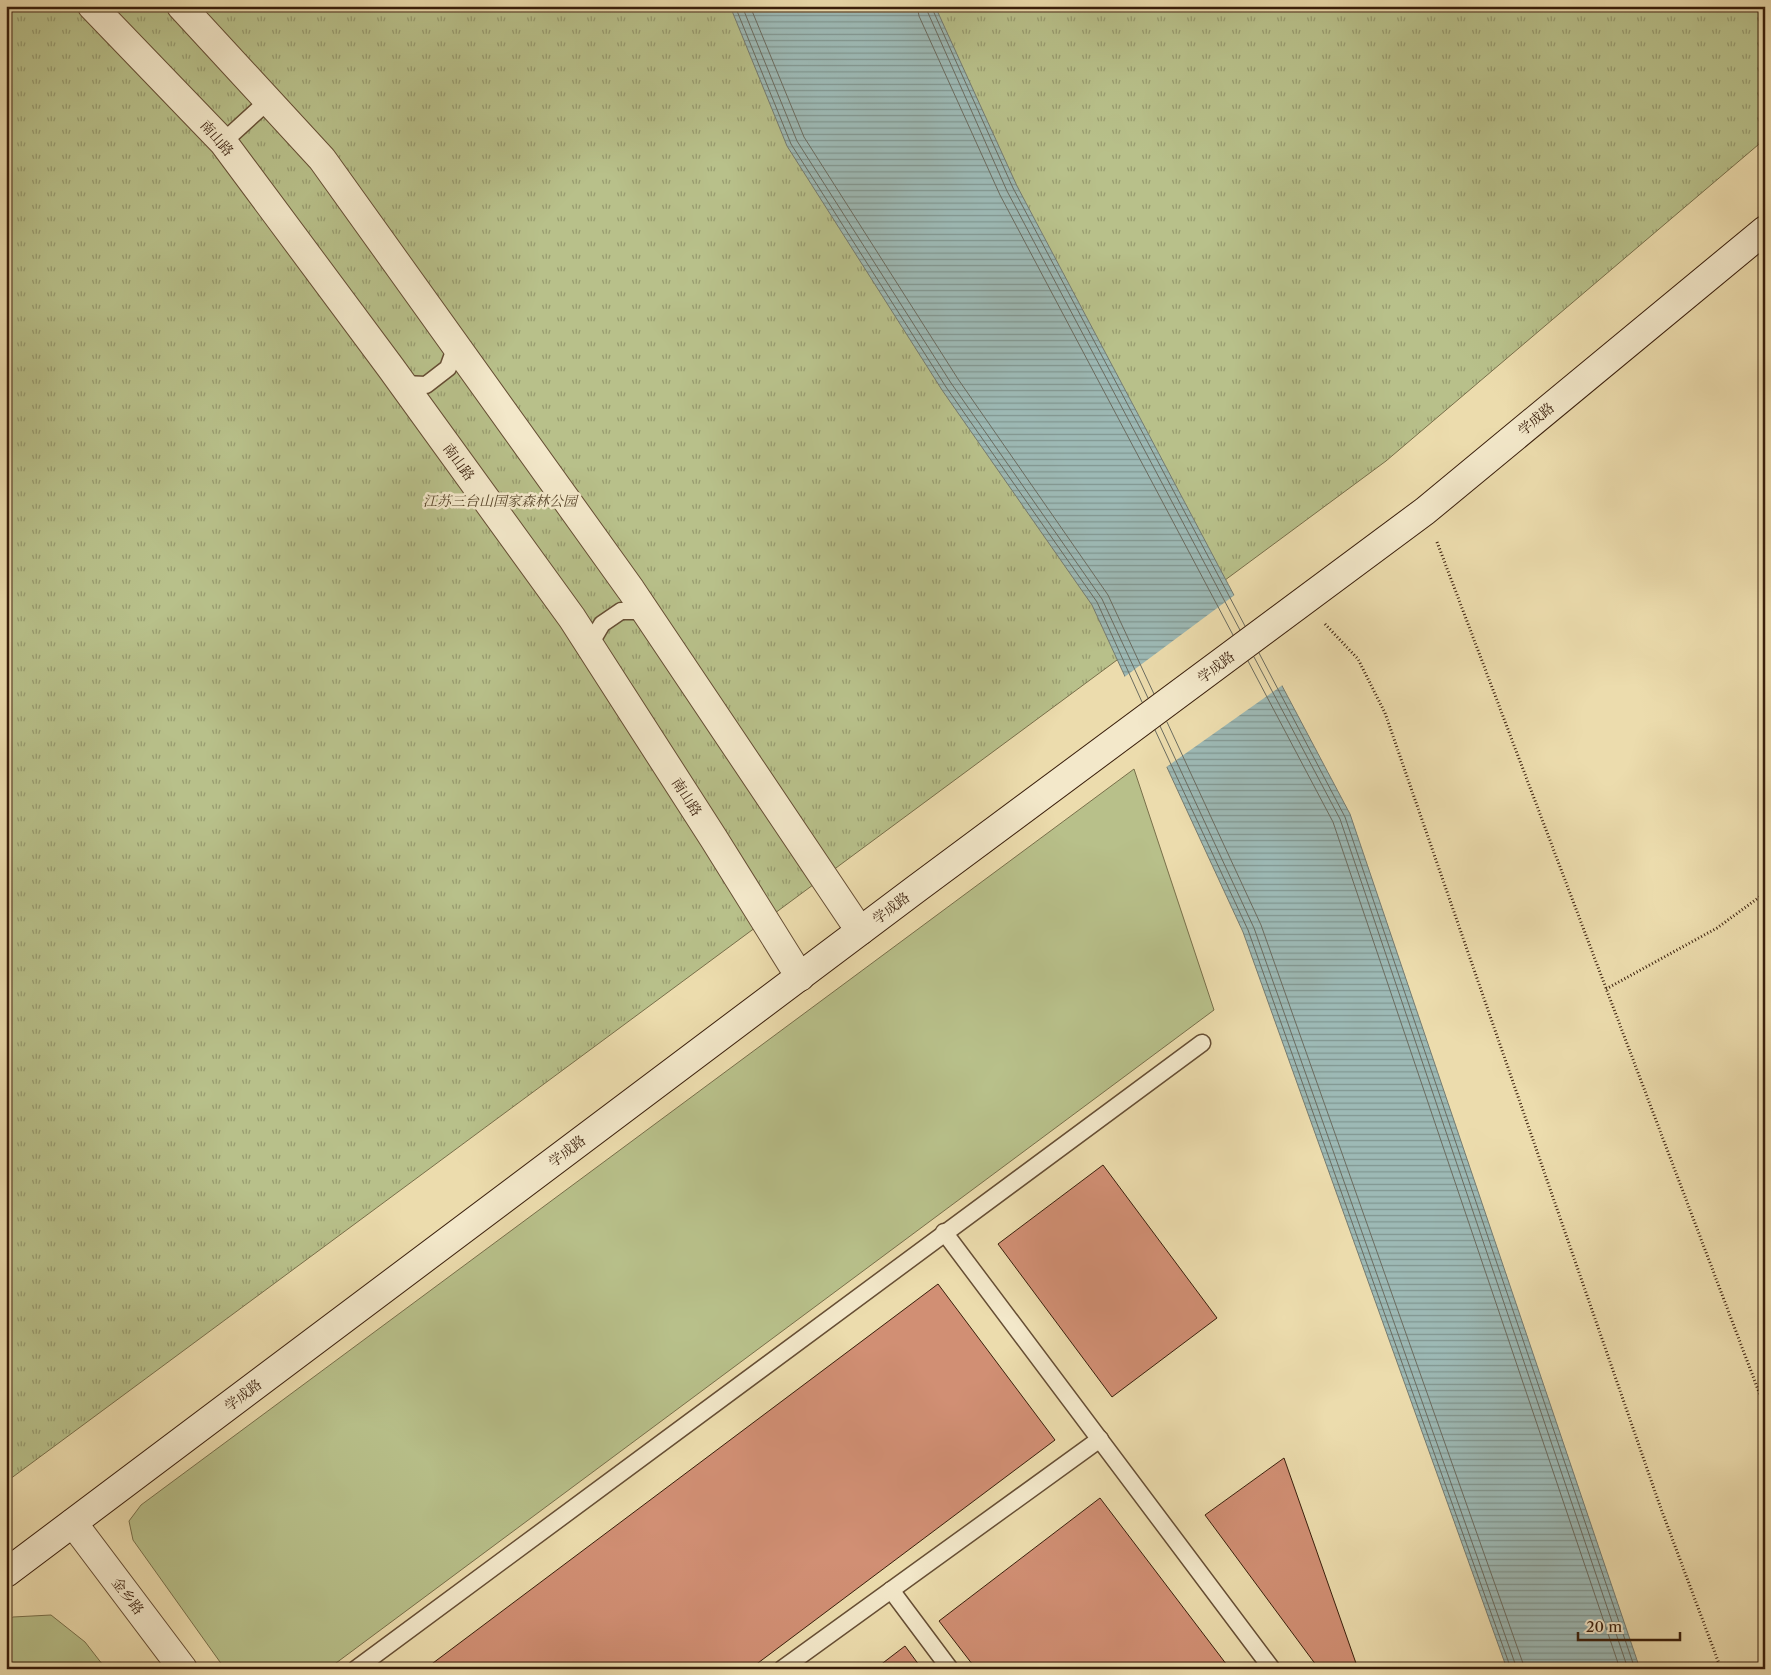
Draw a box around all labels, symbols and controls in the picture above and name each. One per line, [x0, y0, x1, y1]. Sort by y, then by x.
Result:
street label: 南山路 [196, 116, 238, 160]
street label: 学成路 [1514, 399, 1558, 439]
street label: 南山路 [439, 440, 479, 484]
park label: 江苏三台山国家森林公园 [423, 492, 579, 510]
street label: 学成路 [1194, 647, 1238, 687]
street label: 南山路 [668, 774, 706, 820]
street label: 学成路 [869, 888, 913, 928]
street label: 学成路 [545, 1131, 589, 1171]
street label: 学成路 [221, 1375, 265, 1415]
street label: 金乡路 [108, 1574, 148, 1618]
scale bar [1578, 1610, 1681, 1642]
text: 20 m [1586, 1617, 1622, 1636]

